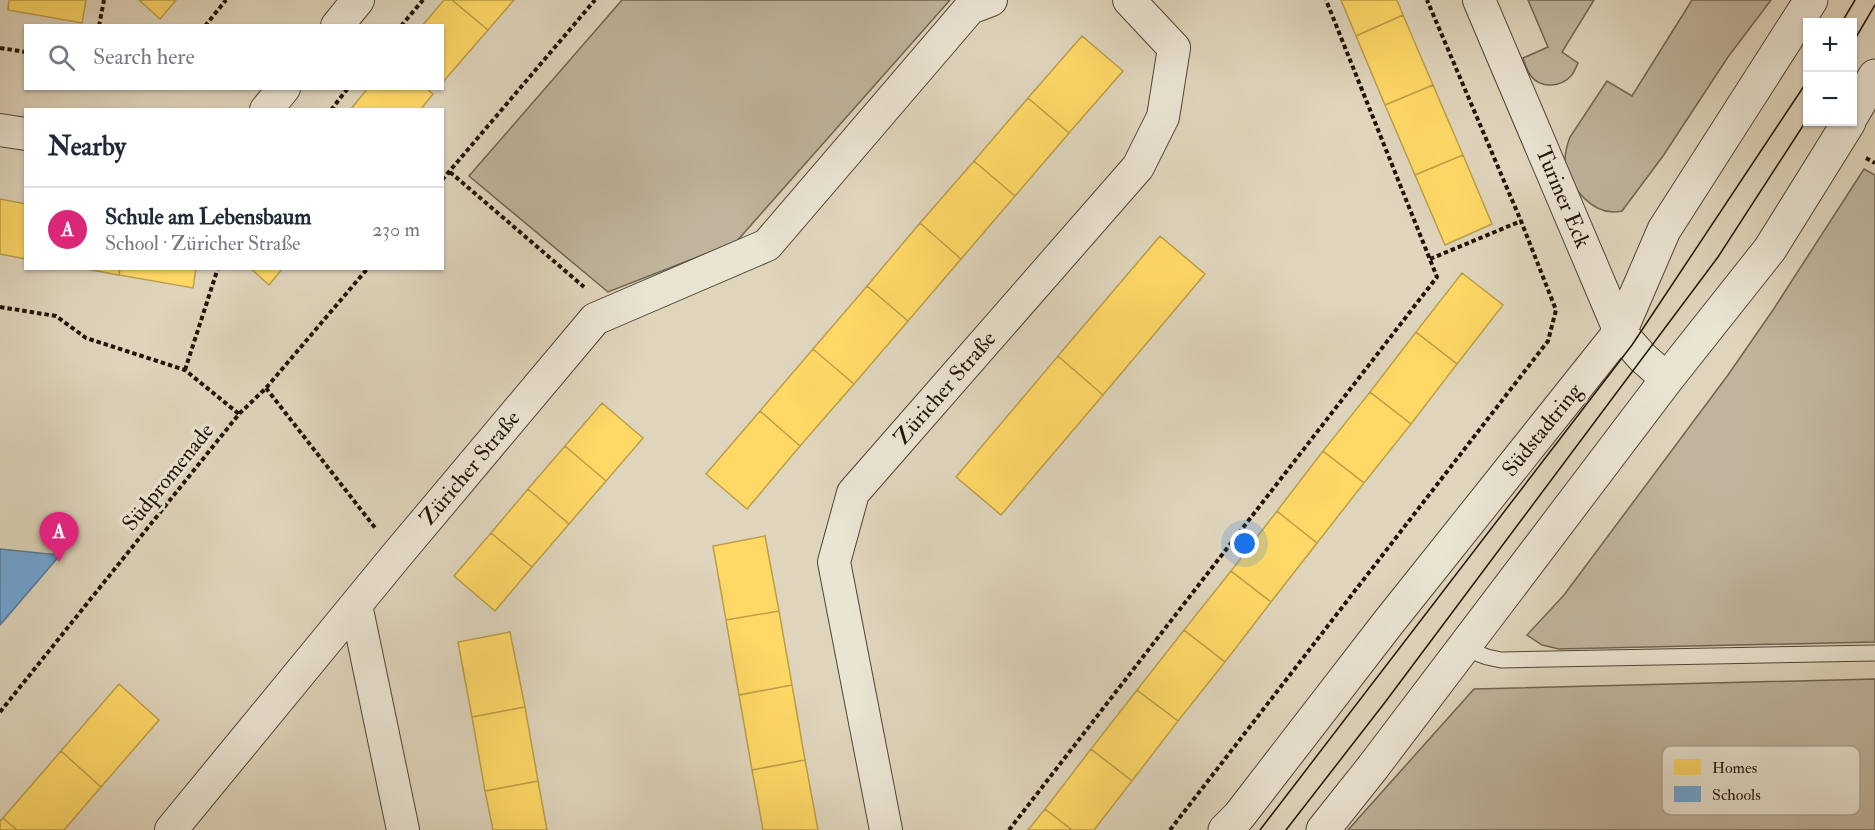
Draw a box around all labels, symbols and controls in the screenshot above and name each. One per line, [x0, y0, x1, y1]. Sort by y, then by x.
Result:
map controls [1803, 18, 1857, 126]
button: + [1803, 18, 1857, 72]
search box [24, 24, 444, 90]
icon: search [45, 41, 78, 74]
text: Search here [93, 43, 195, 71]
button: − [1803, 72, 1857, 126]
text: Nearby [48, 131, 126, 163]
street label: Turiner Eck [1529, 142, 1597, 253]
text: Schule am Lebensbaum [105, 203, 311, 231]
text: A [61, 217, 74, 242]
text: 230 m [372, 217, 420, 242]
text: School · Züricher Straße [105, 231, 300, 256]
street label: Züricher Straße [888, 325, 1002, 451]
street label: Südstadtring [1496, 377, 1589, 482]
street label: Züricher Straße [414, 405, 526, 531]
street label: Südpromenade [116, 417, 221, 537]
pin: A [40, 512, 78, 562]
your location [1230, 529, 1259, 558]
legend [1662, 746, 1860, 815]
text: Homes [1712, 758, 1757, 778]
text: Schools [1712, 785, 1761, 805]

